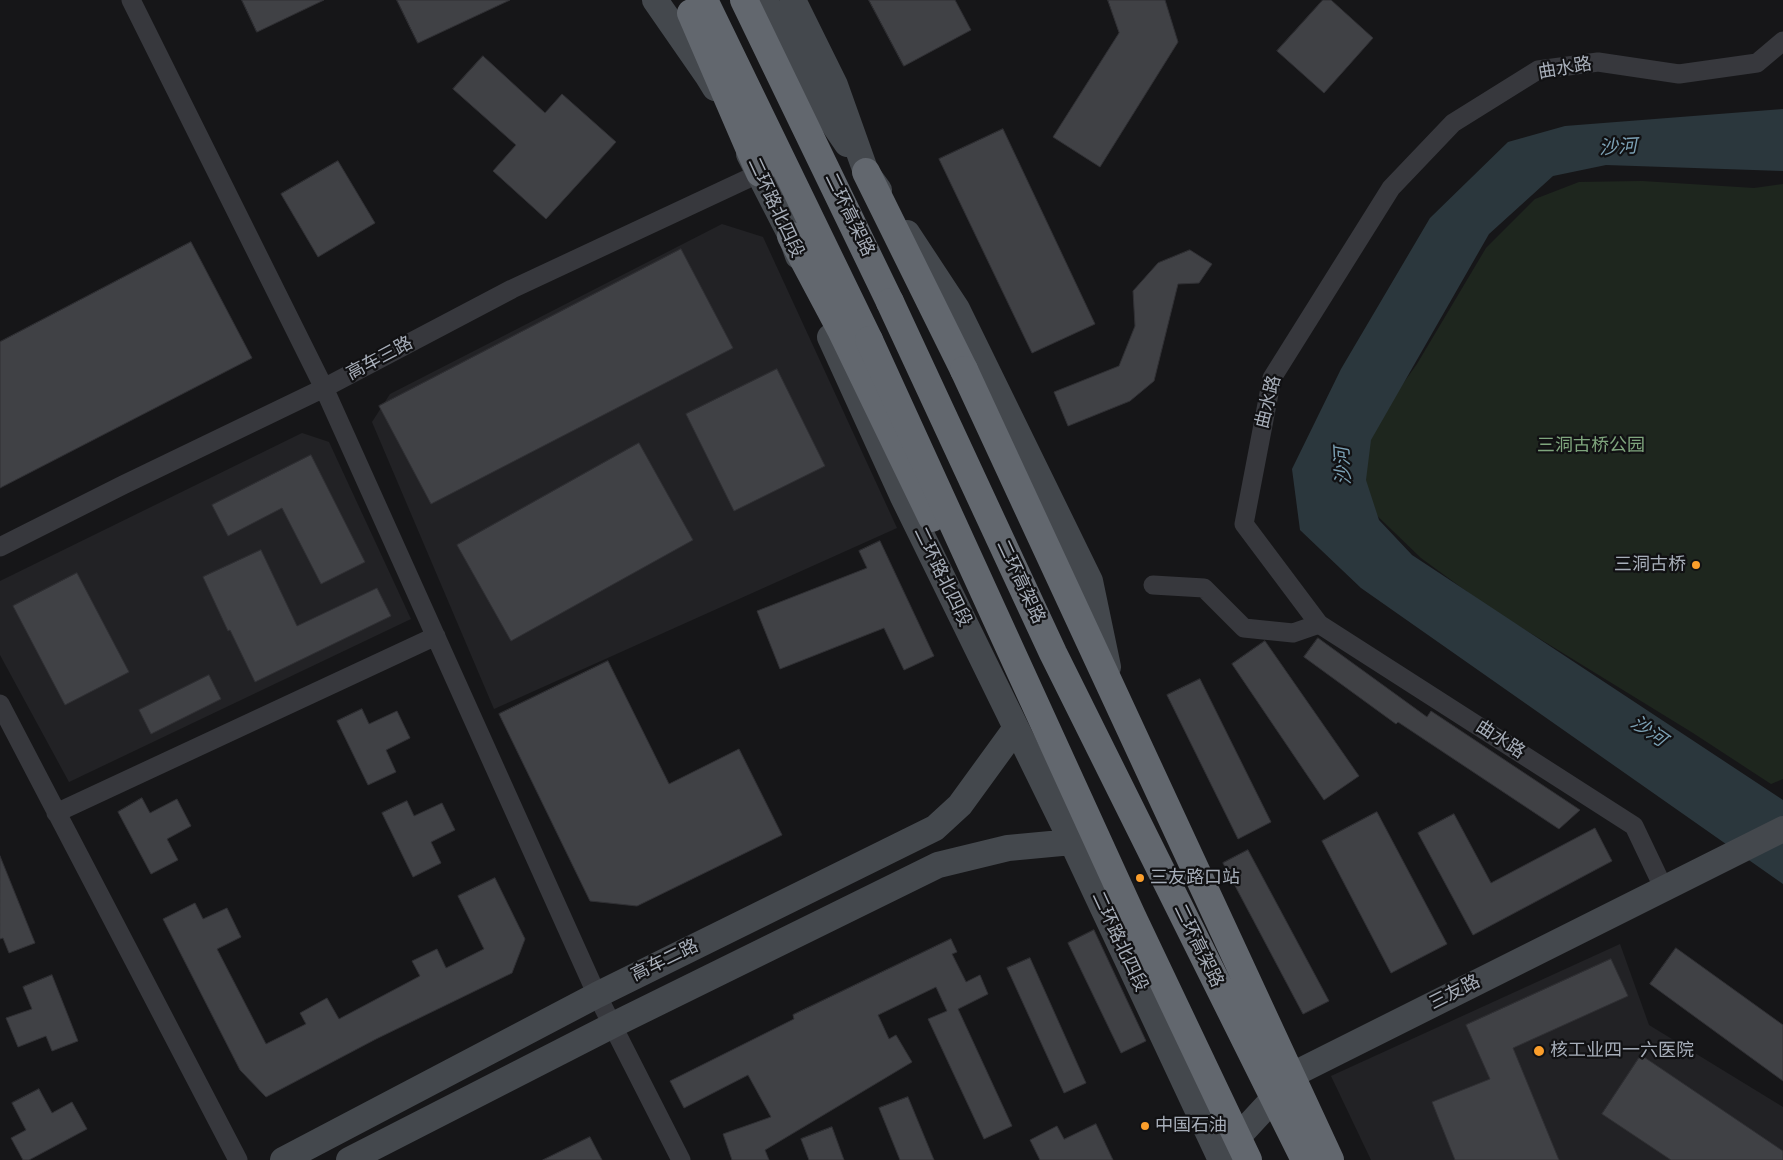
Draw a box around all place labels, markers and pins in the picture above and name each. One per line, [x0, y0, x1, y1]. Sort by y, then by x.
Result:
place label: 三洞古桥 [1614, 554, 1686, 576]
marker: 三洞古桥 [1690, 559, 1702, 571]
place label: 三友路口站 [1150, 867, 1240, 889]
marker: 三友路口站 [1134, 872, 1146, 884]
place label: 核工业四一六医院 [1550, 1040, 1694, 1062]
marker: 核工业四一六医院 [1532, 1044, 1546, 1058]
place label: 中国石油 [1155, 1115, 1227, 1137]
marker: 中国石油 [1139, 1120, 1151, 1132]

